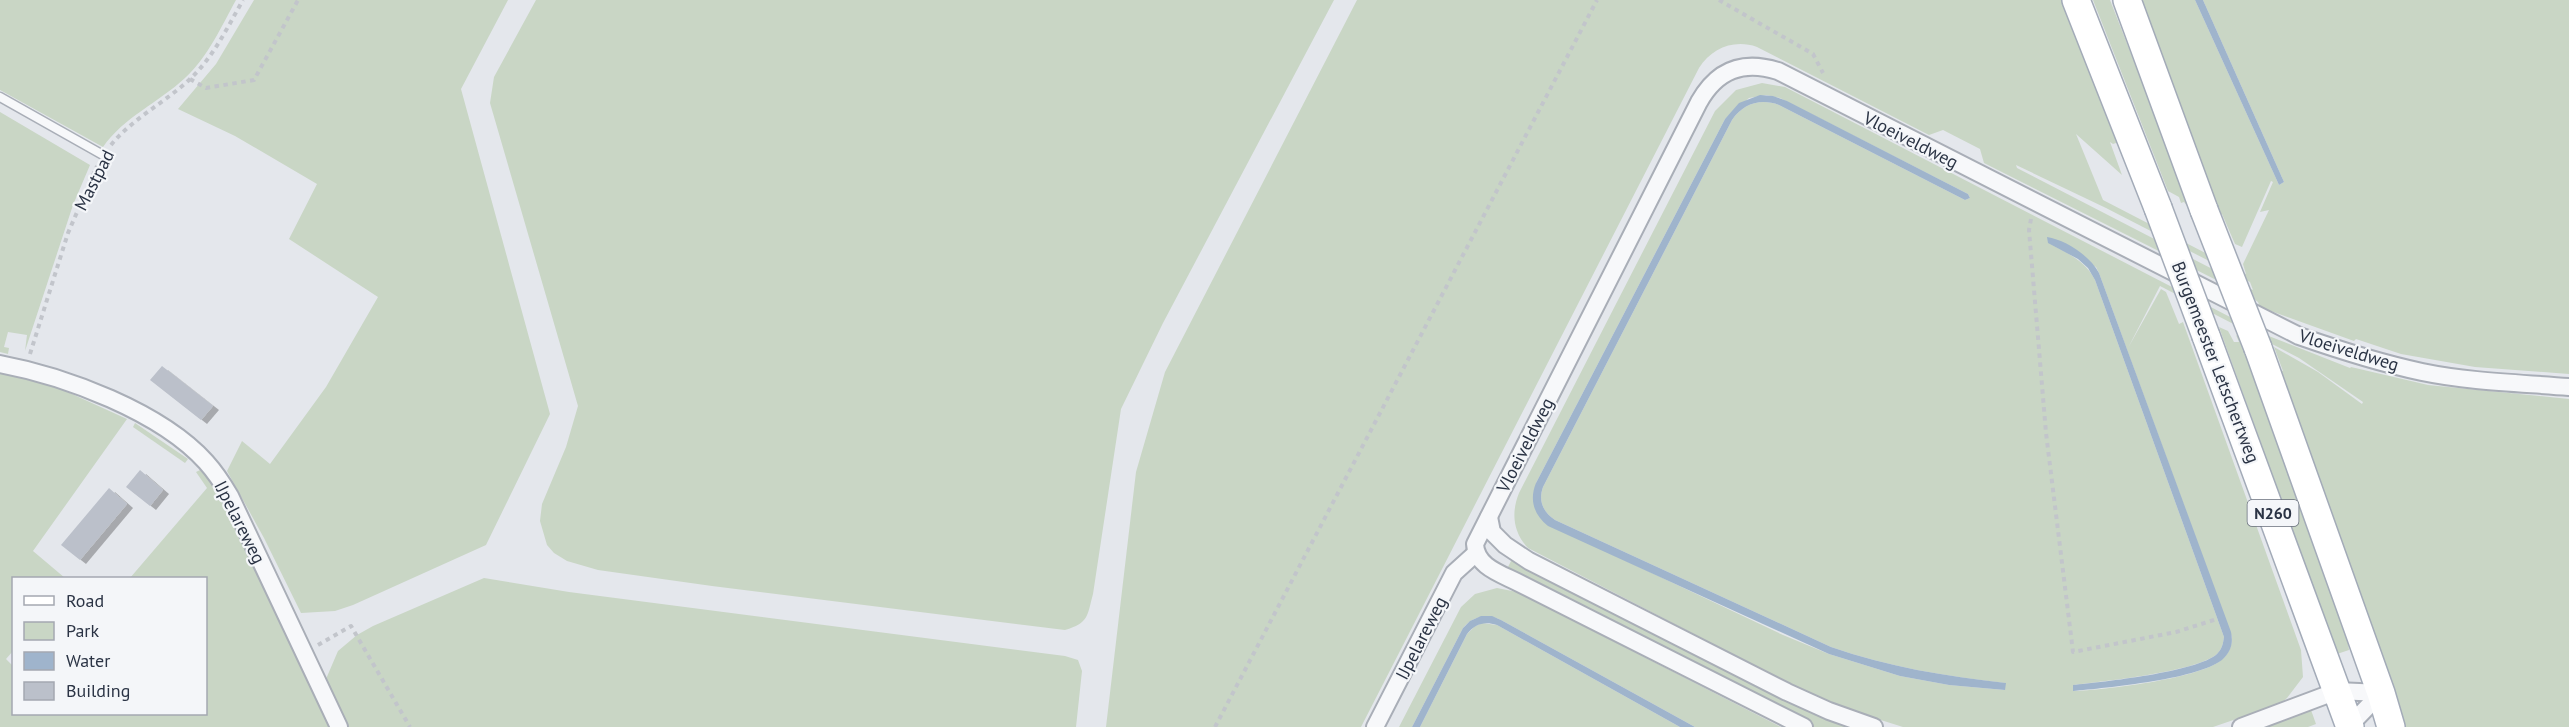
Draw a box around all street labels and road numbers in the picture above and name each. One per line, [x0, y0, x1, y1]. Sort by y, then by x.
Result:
street label: Vloeiveldweg [1859, 106, 1962, 174]
street label: Mastpad [69, 146, 119, 214]
street label: Burgemeester Letschertweg [2167, 258, 2265, 466]
street label: Vloeiveldweg [2295, 324, 2402, 376]
street label: Vloeiveldweg [1491, 394, 1559, 497]
street label: IJpelareweg [209, 477, 271, 567]
road number: N260 [2248, 500, 2298, 526]
street label: IJpelareweg [1390, 593, 1452, 683]

